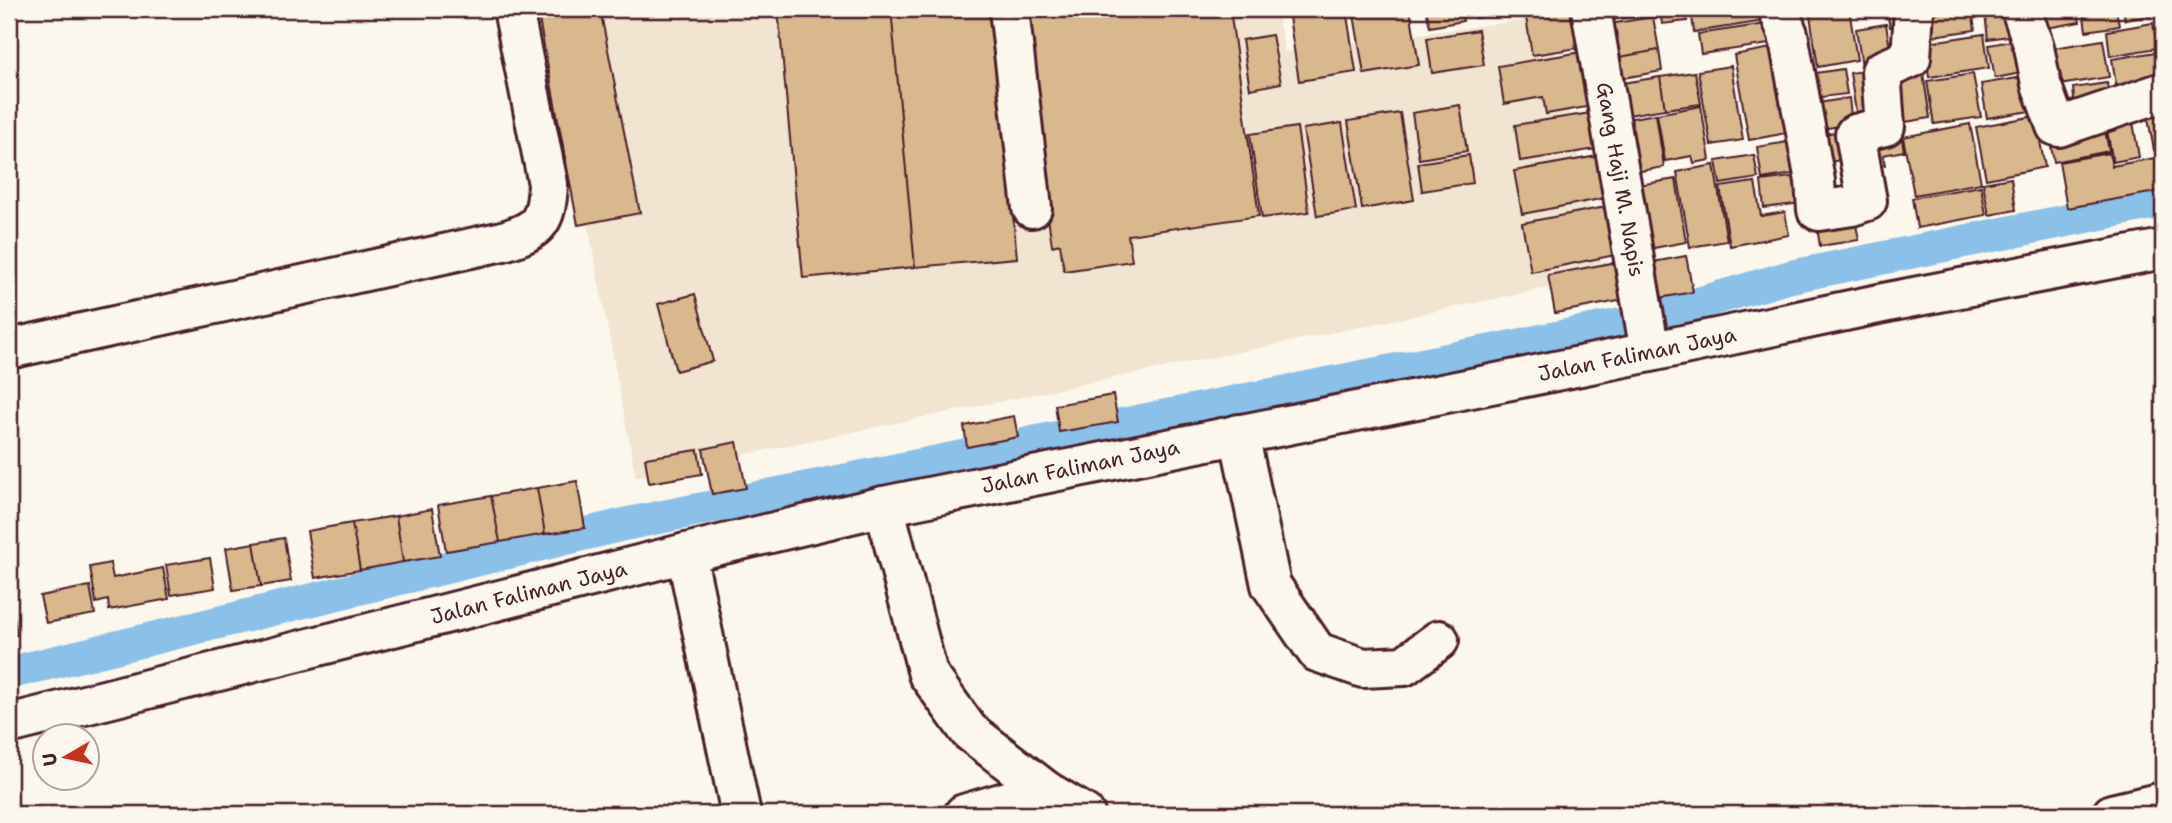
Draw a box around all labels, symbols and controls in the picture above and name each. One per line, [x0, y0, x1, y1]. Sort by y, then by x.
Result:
street label: Gang Haji M. Napis [1590, 80, 1651, 279]
street label: Jalan Faliman Jaya [1536, 320, 1739, 388]
street label: Jalan Faliman Jaya [979, 433, 1182, 500]
street label: Jalan Faliman Jaya [428, 554, 630, 631]
north arrow [32, 722, 102, 792]
text: U [36, 751, 63, 768]

